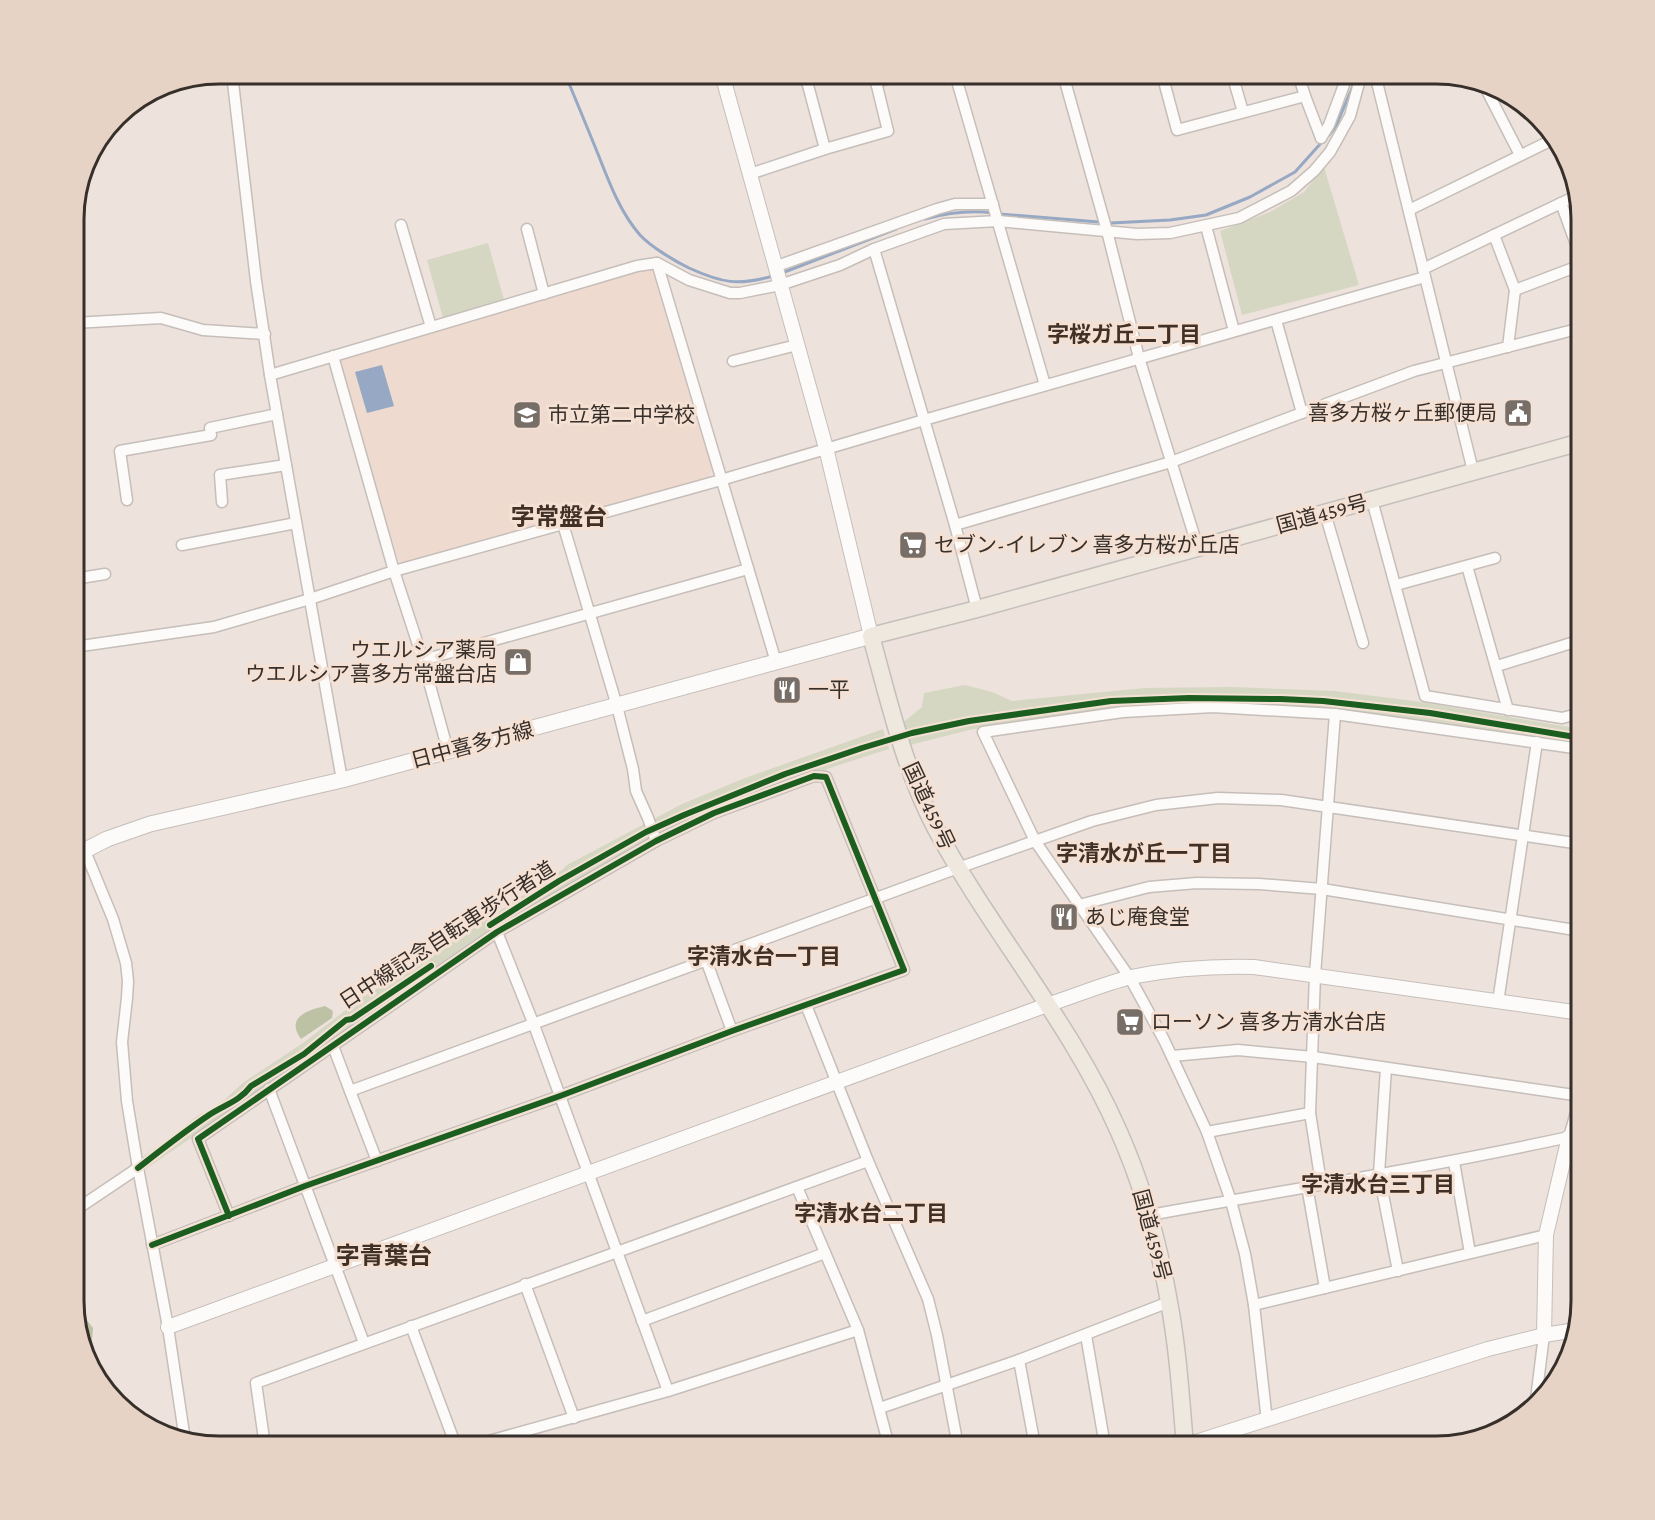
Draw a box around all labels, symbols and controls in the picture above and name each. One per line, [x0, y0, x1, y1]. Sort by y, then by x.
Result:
district label: 字桜ガ丘二丁目 [1047, 322, 1201, 347]
public building icon: 喜多方桜ヶ丘郵便局 [1502, 397, 1534, 429]
school or university icon: 市立第二中学校 [511, 399, 543, 431]
place label: 喜多方桜ヶ丘郵便局 [1308, 401, 1497, 425]
place label: 市立第二中学校 [548, 403, 695, 427]
street label: 国道459号 [1274, 490, 1370, 538]
district label: 字常盤台 [511, 503, 607, 530]
supermarket icon: セブン-イレブン 喜多方桜が丘店 [897, 529, 929, 561]
place label: セブン-イレブン 喜多方桜が丘店 [934, 533, 1240, 557]
place label: ウエルシア薬局 ウエルシア喜多方常盤台店 [245, 638, 497, 686]
shop icon: ウエルシア薬局 ウエルシア喜多方常盤台店 [502, 646, 534, 678]
restaurant icon: 一平 [771, 674, 803, 706]
place label: 一平 [808, 678, 850, 702]
street label: 日中喜多方線 [408, 717, 536, 773]
street label: 国道459号 [898, 758, 960, 854]
district label: 字清水が丘一丁目 [1056, 841, 1232, 866]
street label: 日中線記念自転車歩行者道 [335, 856, 559, 1014]
restaurant icon: あじ庵食堂 [1048, 901, 1080, 933]
place label: あじ庵食堂 [1085, 905, 1190, 929]
district label: 字清水台一丁目 [687, 944, 841, 969]
supermarket icon: ローソン 喜多方清水台店 [1114, 1006, 1146, 1038]
place label: ローソン 喜多方清水台店 [1151, 1010, 1386, 1034]
district label: 字清水台三丁目 [1301, 1172, 1455, 1197]
street label: 国道459号 [1128, 1187, 1176, 1283]
district label: 字清水台二丁目 [794, 1201, 948, 1226]
district label: 字青葉台 [336, 1242, 432, 1269]

